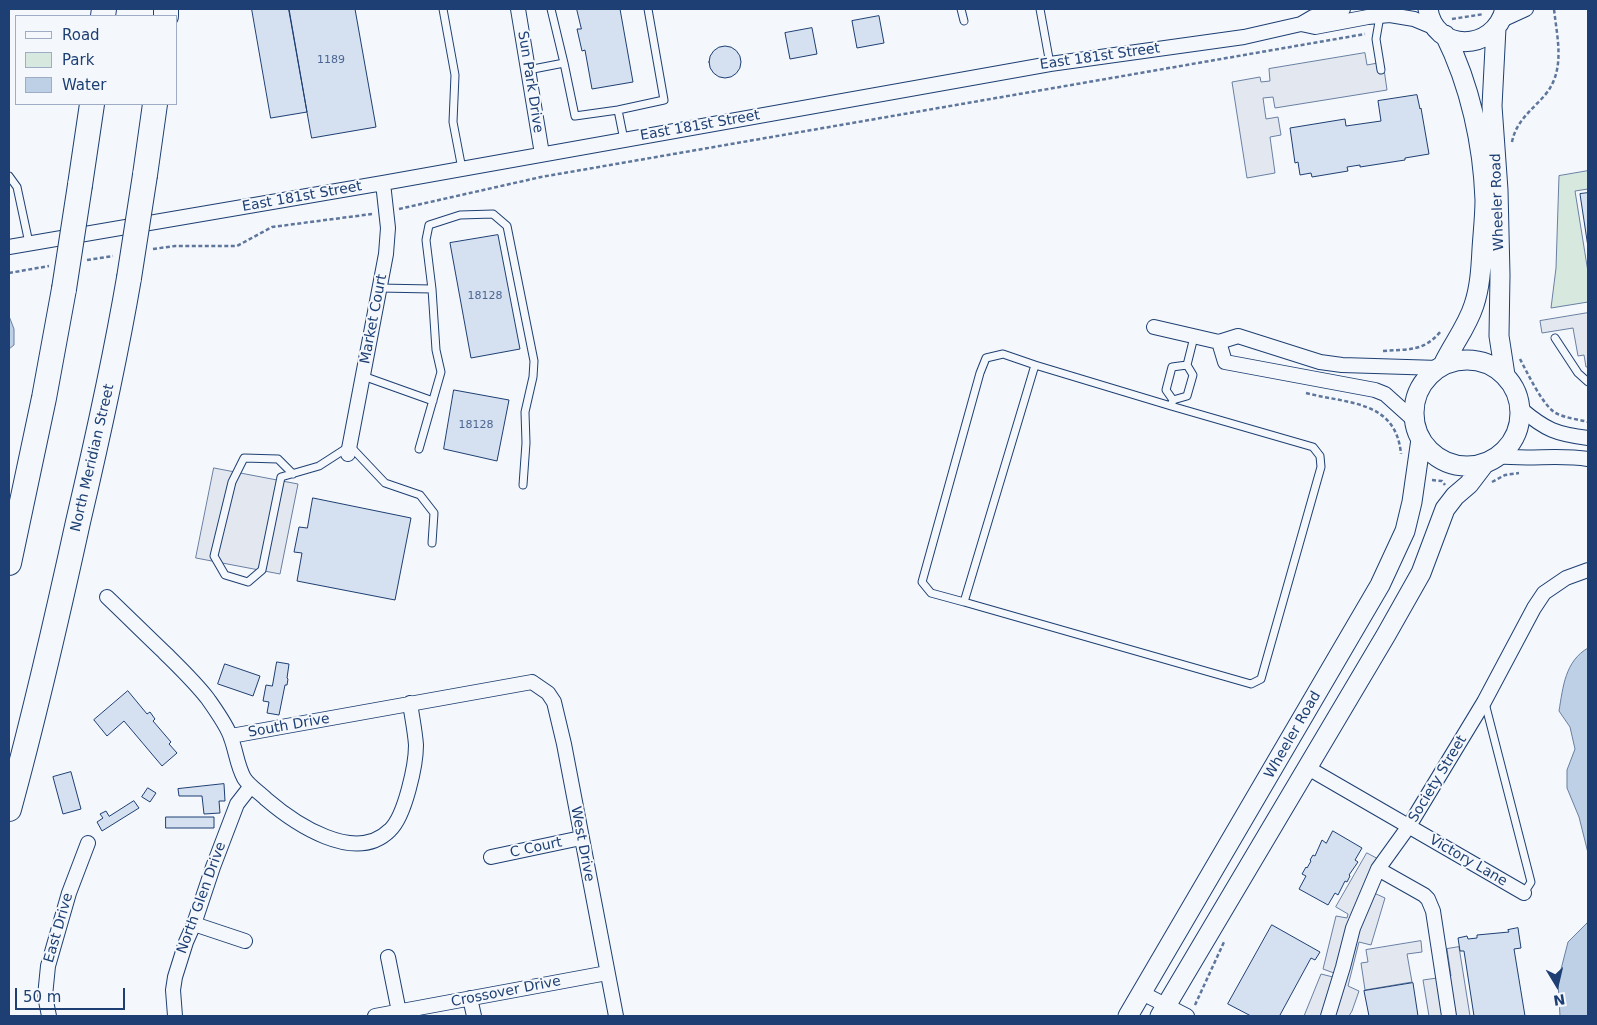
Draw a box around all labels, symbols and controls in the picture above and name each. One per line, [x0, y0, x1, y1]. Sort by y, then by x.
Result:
legend [15, 15, 178, 105]
text: Road [62, 26, 100, 44]
street label: Sun Park Drive [514, 30, 546, 134]
street label: East 181st Street [1039, 40, 1161, 74]
text: Park [62, 51, 94, 69]
house number: 1189 [317, 53, 345, 67]
text: Water [62, 76, 106, 94]
street label: East 181st Street [639, 107, 761, 145]
street label: Wheeler Road [1488, 153, 1508, 251]
street label: East 181st Street [241, 178, 363, 216]
street label: Market Court [357, 273, 391, 365]
house number: 18128 [468, 289, 502, 303]
street label: North Meridian Street [68, 382, 118, 534]
house number: 18128 [459, 418, 493, 432]
street label: Wheeler Road [1261, 688, 1325, 782]
street label: South Drive [247, 711, 331, 741]
street label: Society Street [1405, 732, 1471, 826]
street label: West Drive [566, 805, 598, 883]
street label: Victory Lane [1426, 832, 1510, 890]
street label: C Court [508, 834, 564, 862]
street label: North Glen Drive [174, 840, 230, 956]
street label: East Drive [41, 891, 77, 965]
north arrow [1532, 960, 1582, 1010]
street label: Crossover Drive [450, 973, 562, 1011]
scale bar [18, 978, 128, 1010]
text: 50 m [23, 988, 61, 1006]
text: N [1552, 991, 1566, 1009]

